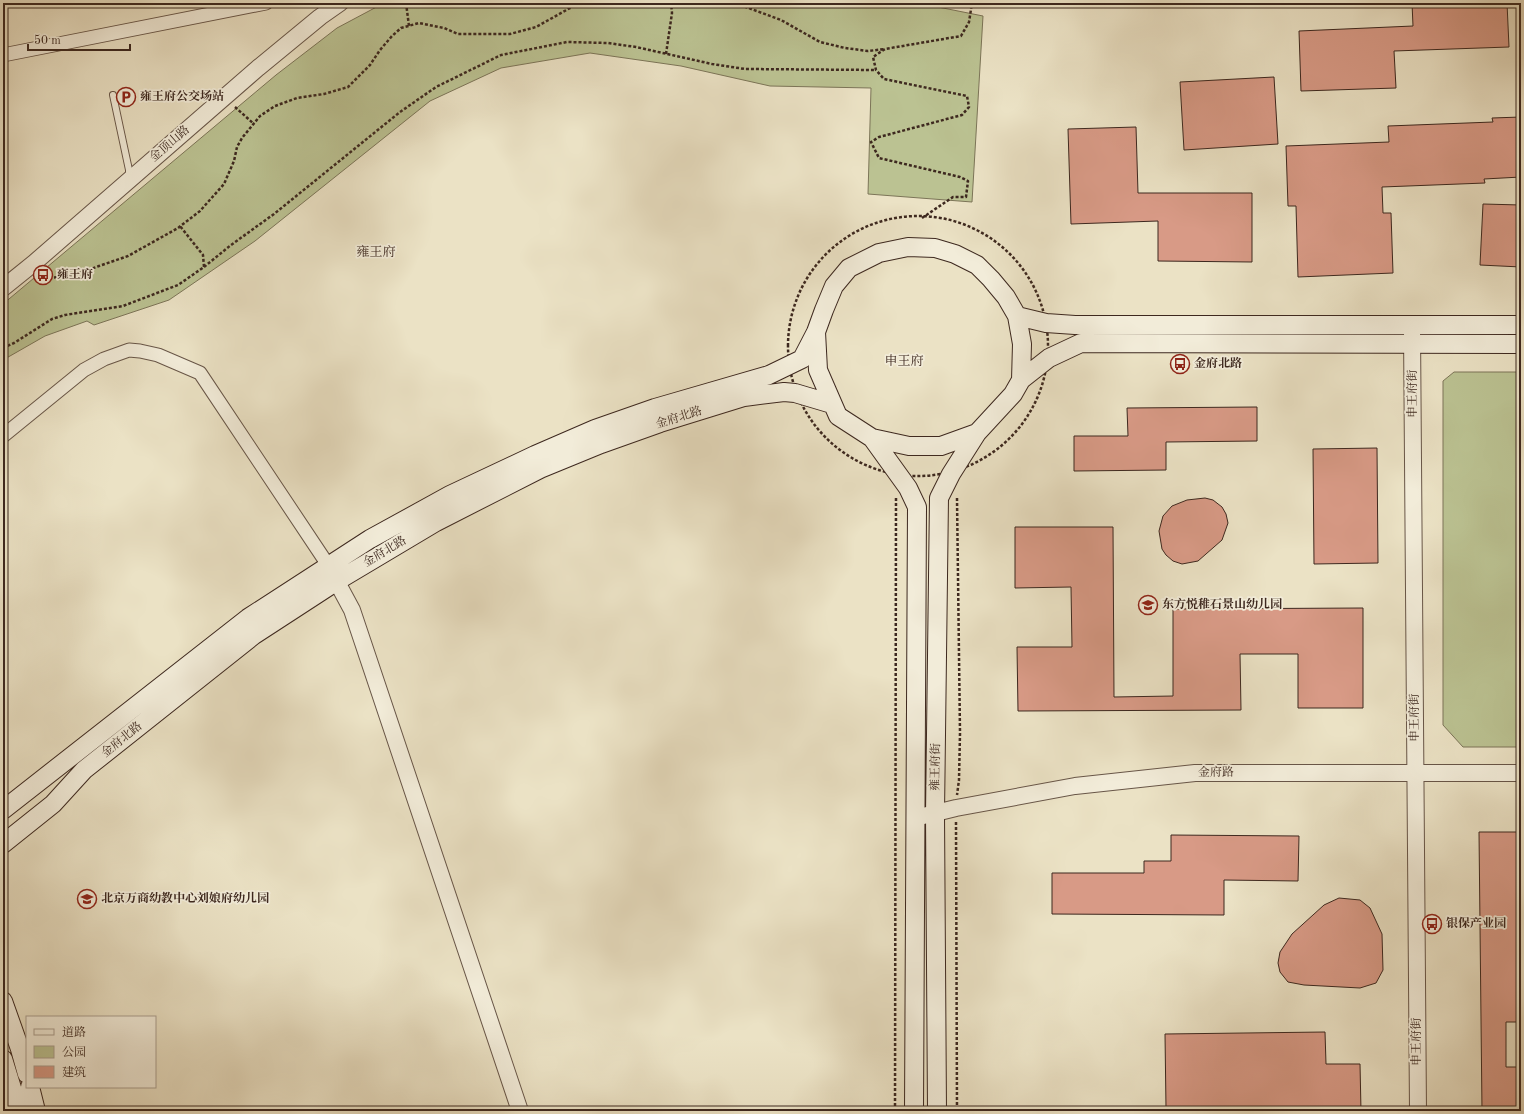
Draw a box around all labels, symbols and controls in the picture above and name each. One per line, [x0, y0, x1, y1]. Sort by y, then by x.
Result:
scale bar [28, 26, 130, 52]
text: 50 m [34, 34, 61, 47]
parking icon: 雍王府公交场站 [115, 86, 137, 108]
place label: 雍王府公交场站 [140, 89, 224, 103]
street label: 金顶山路 [147, 122, 192, 164]
district label: 雍王府 [356, 244, 396, 259]
bus stop icon: 雍王府 [32, 264, 54, 286]
place label: 雍王府 [57, 267, 93, 281]
bus stop icon: 金府北路 [1169, 353, 1191, 375]
district label: 申王府 [884, 354, 924, 368]
place label: 金府北路 [1194, 356, 1242, 370]
street label: 申王府街 [1405, 369, 1419, 418]
street label: 金府北路 [654, 403, 704, 431]
street label: 金府北路 [360, 533, 409, 570]
school or university icon: 东方悦稚石景山幼儿园 [1137, 594, 1159, 616]
place label: 东方悦稚石景山幼儿园 [1162, 597, 1282, 611]
street label: 申王府街 [1407, 693, 1421, 742]
street label: 金府北路 [98, 719, 144, 760]
street label: 雍王府街 [928, 742, 942, 791]
street label: 金府路 [1198, 765, 1234, 779]
school or university icon: 北京万商幼教中心刘娘府幼儿园 [76, 888, 98, 910]
place label: 北京万商幼教中心刘娘府幼儿园 [101, 891, 269, 905]
bus stop icon: 银保产业园 [1421, 913, 1443, 935]
place label: 银保产业园 [1446, 916, 1506, 930]
legend [26, 1016, 156, 1088]
street label: 申王府街 [1409, 1017, 1423, 1066]
text: 道路 [62, 1025, 86, 1039]
text: 公园 [62, 1046, 86, 1059]
text: 建筑 [62, 1065, 86, 1079]

